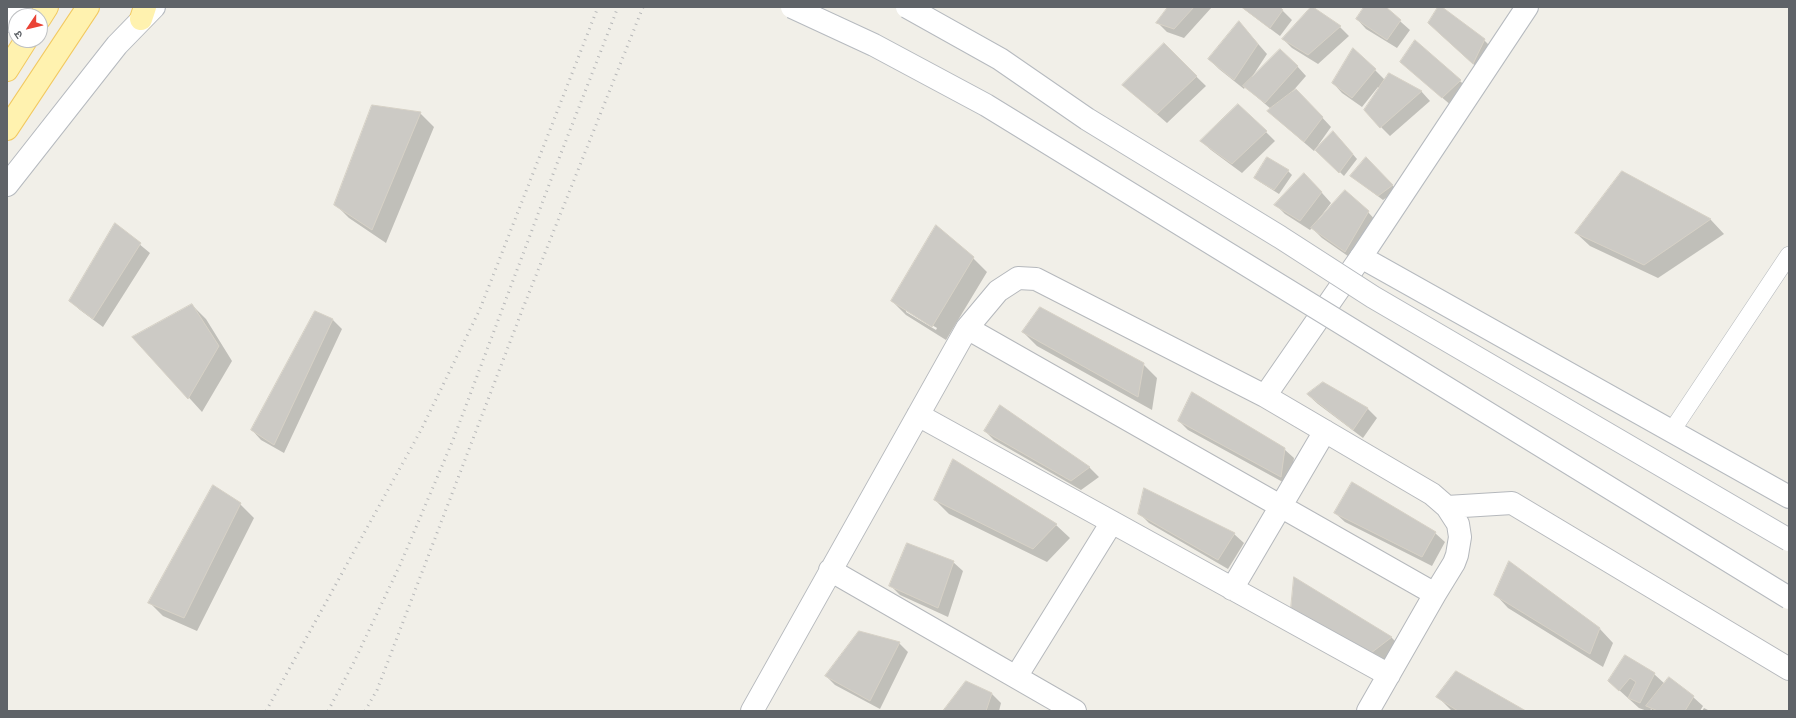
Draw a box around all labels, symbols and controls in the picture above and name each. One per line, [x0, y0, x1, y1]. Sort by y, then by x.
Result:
north arrow [8, 8, 48, 48]
text: उ [11, 28, 26, 41]

